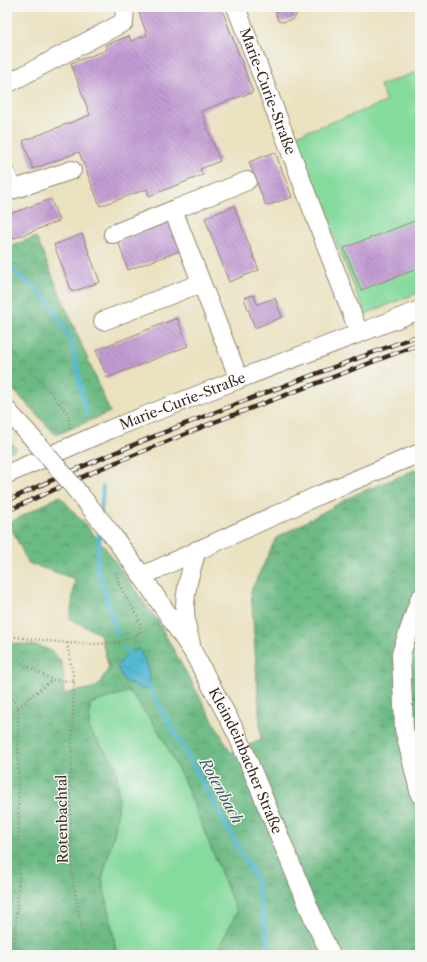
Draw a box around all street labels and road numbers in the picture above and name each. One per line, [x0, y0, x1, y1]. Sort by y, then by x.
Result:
street label: Marie-Curie-Straße [236, 25, 300, 157]
street label: Marie-Curie-Straße [117, 368, 248, 434]
street label: Kleindeinbacher Straße [205, 685, 287, 837]
street label: Rotenbachtal [52, 774, 72, 864]

